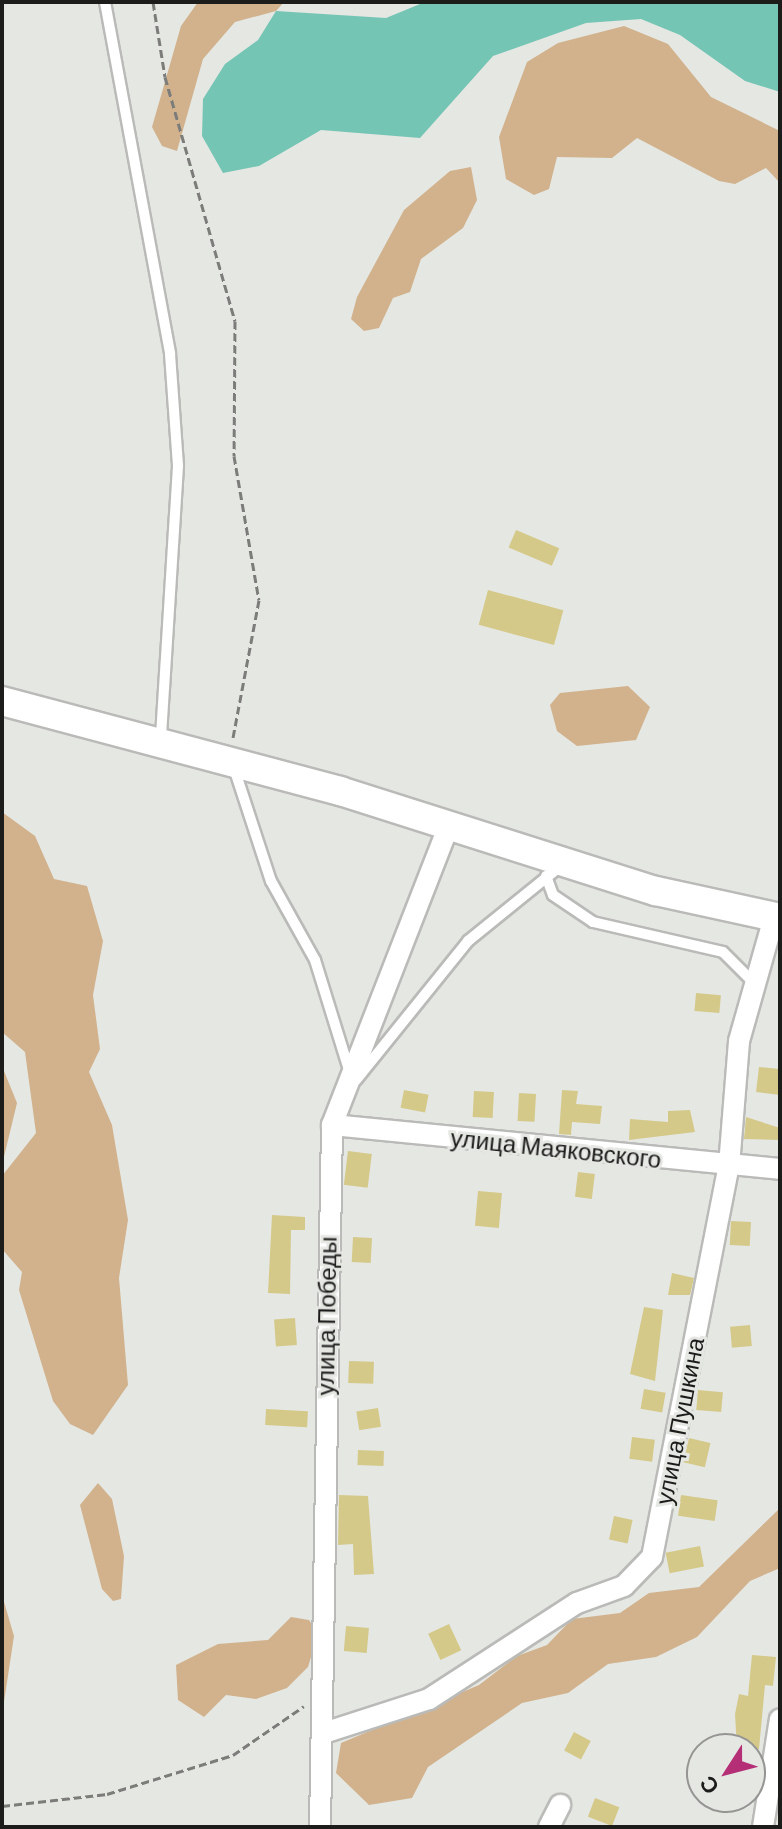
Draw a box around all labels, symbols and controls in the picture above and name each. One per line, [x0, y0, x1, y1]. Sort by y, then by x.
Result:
street label: улица Маяковского [449, 1123, 663, 1173]
street label: улица Победы [310, 1236, 342, 1396]
street label: улица Пушкина [649, 1335, 709, 1507]
north arrow [686, 1733, 766, 1813]
text: С [693, 1772, 723, 1800]

